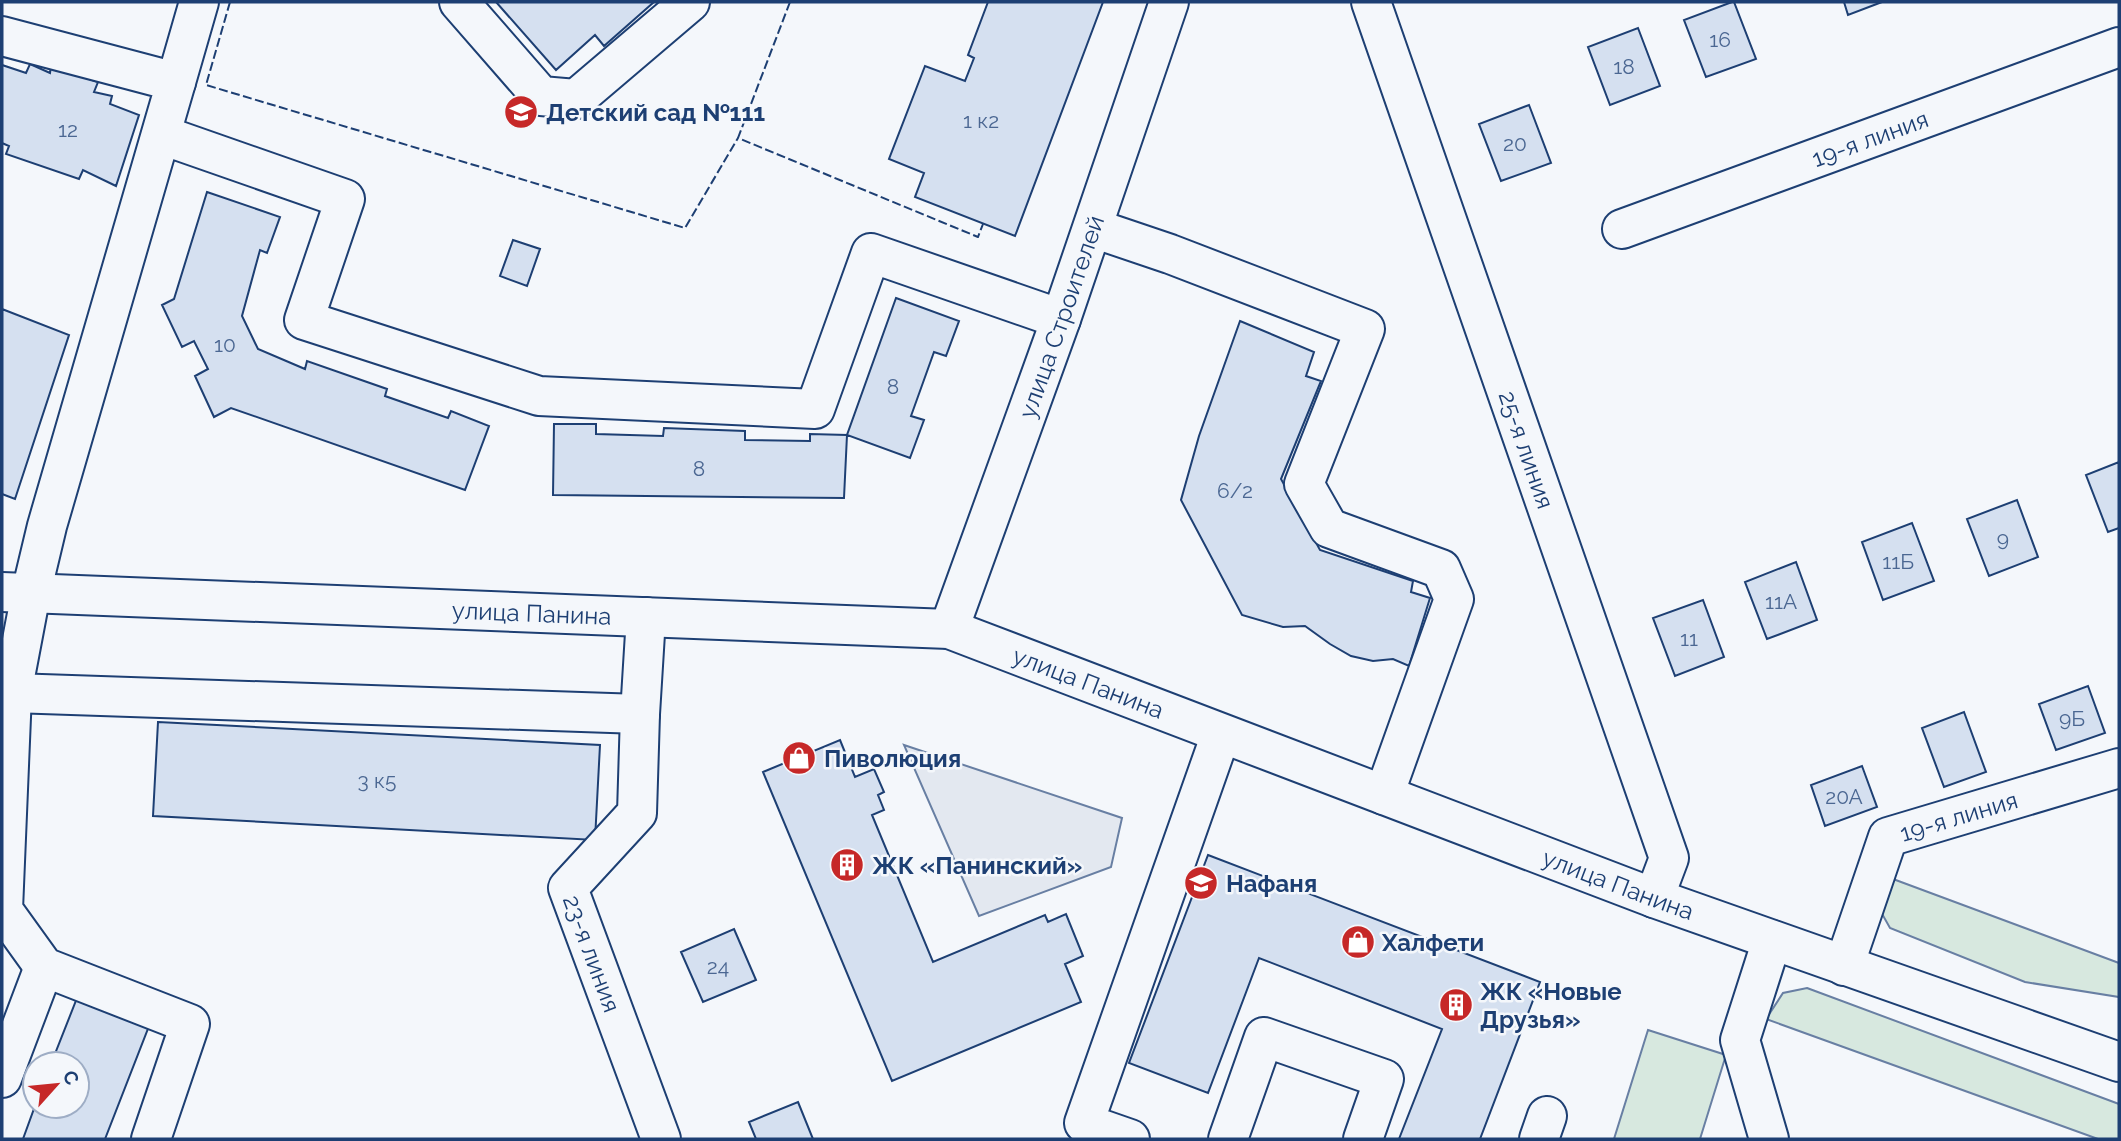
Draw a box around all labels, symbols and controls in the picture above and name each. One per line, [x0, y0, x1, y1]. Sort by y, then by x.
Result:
house number: 16 [1709, 27, 1731, 52]
house number: 18 [1613, 54, 1635, 79]
school or university icon: Детский сад №111 [502, 93, 540, 131]
place label: Детский сад №111 [546, 98, 765, 127]
street label: 19-я линия [1808, 104, 1932, 173]
house number: 1 к2 [963, 108, 999, 133]
house number: 12 [58, 117, 78, 142]
house number: 20 [1503, 131, 1527, 156]
street label: улица Строителей [1012, 211, 1110, 422]
house number: 10 [214, 332, 236, 357]
house number: 8 [887, 374, 899, 399]
street label: 25-я линия [1493, 387, 1561, 512]
house number: 8 [693, 456, 705, 481]
house number: 6/2 [1217, 478, 1253, 503]
house number: 9 [1997, 526, 2009, 551]
house number: 11Б [1882, 549, 1914, 574]
house number: 11А [1765, 589, 1797, 614]
street label: улица Панина [451, 595, 612, 630]
house number: 11 [1680, 626, 1698, 651]
street label: улица Панина [1009, 640, 1168, 724]
house number: 9Б [2059, 706, 2085, 731]
shop icon: Пиволюция [780, 739, 818, 777]
place label: Пиволюция [824, 744, 961, 773]
house number: 3 к5 [358, 768, 396, 793]
house number: 20А [1825, 784, 1863, 809]
street label: 19-я линия [1896, 785, 2021, 847]
street label: улица Панина [1538, 842, 1698, 925]
building icon: ЖК «Панинский» [828, 846, 866, 884]
place label: ЖК «Панинский» [872, 851, 1082, 880]
school or university icon: Нафаня [1182, 864, 1220, 902]
place label: Нафаня [1226, 869, 1317, 898]
street label: 23-я линия [557, 891, 627, 1016]
shop icon: Халфети [1339, 923, 1377, 961]
place label: Халфети [1381, 928, 1484, 957]
house number: 24 [707, 954, 729, 979]
place label: ЖК «Новые Друзья» [1480, 977, 1622, 1034]
building icon: ЖК «Новые Друзья» [1437, 986, 1475, 1024]
north arrow [21, 1050, 91, 1120]
text: С [58, 1066, 84, 1088]

